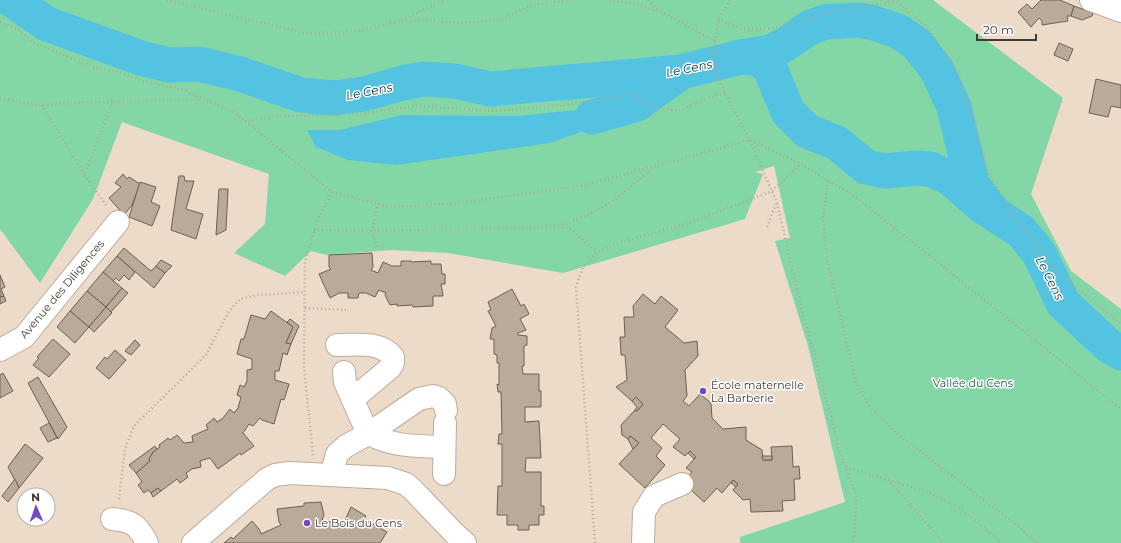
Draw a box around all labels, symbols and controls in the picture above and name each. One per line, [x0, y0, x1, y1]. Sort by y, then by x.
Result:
scale bar [977, 16, 1036, 42]
text: 20 m [983, 22, 1014, 37]
water label: Le Cens [665, 56, 714, 80]
water label: Le Cens [345, 79, 394, 103]
street label: Avenue des Diligences [17, 236, 108, 341]
water label: Le Cens [1033, 254, 1067, 302]
park label: Vallée du Cens [933, 376, 1014, 390]
place label: École maternelle La Barberie [711, 378, 804, 405]
marker: École maternelle La Barberie [698, 386, 708, 396]
north arrow [16, 487, 56, 527]
text: N [31, 490, 40, 504]
place label: Le Bois du Cens [315, 516, 403, 530]
marker: Le Bois du Cens [302, 518, 312, 528]

